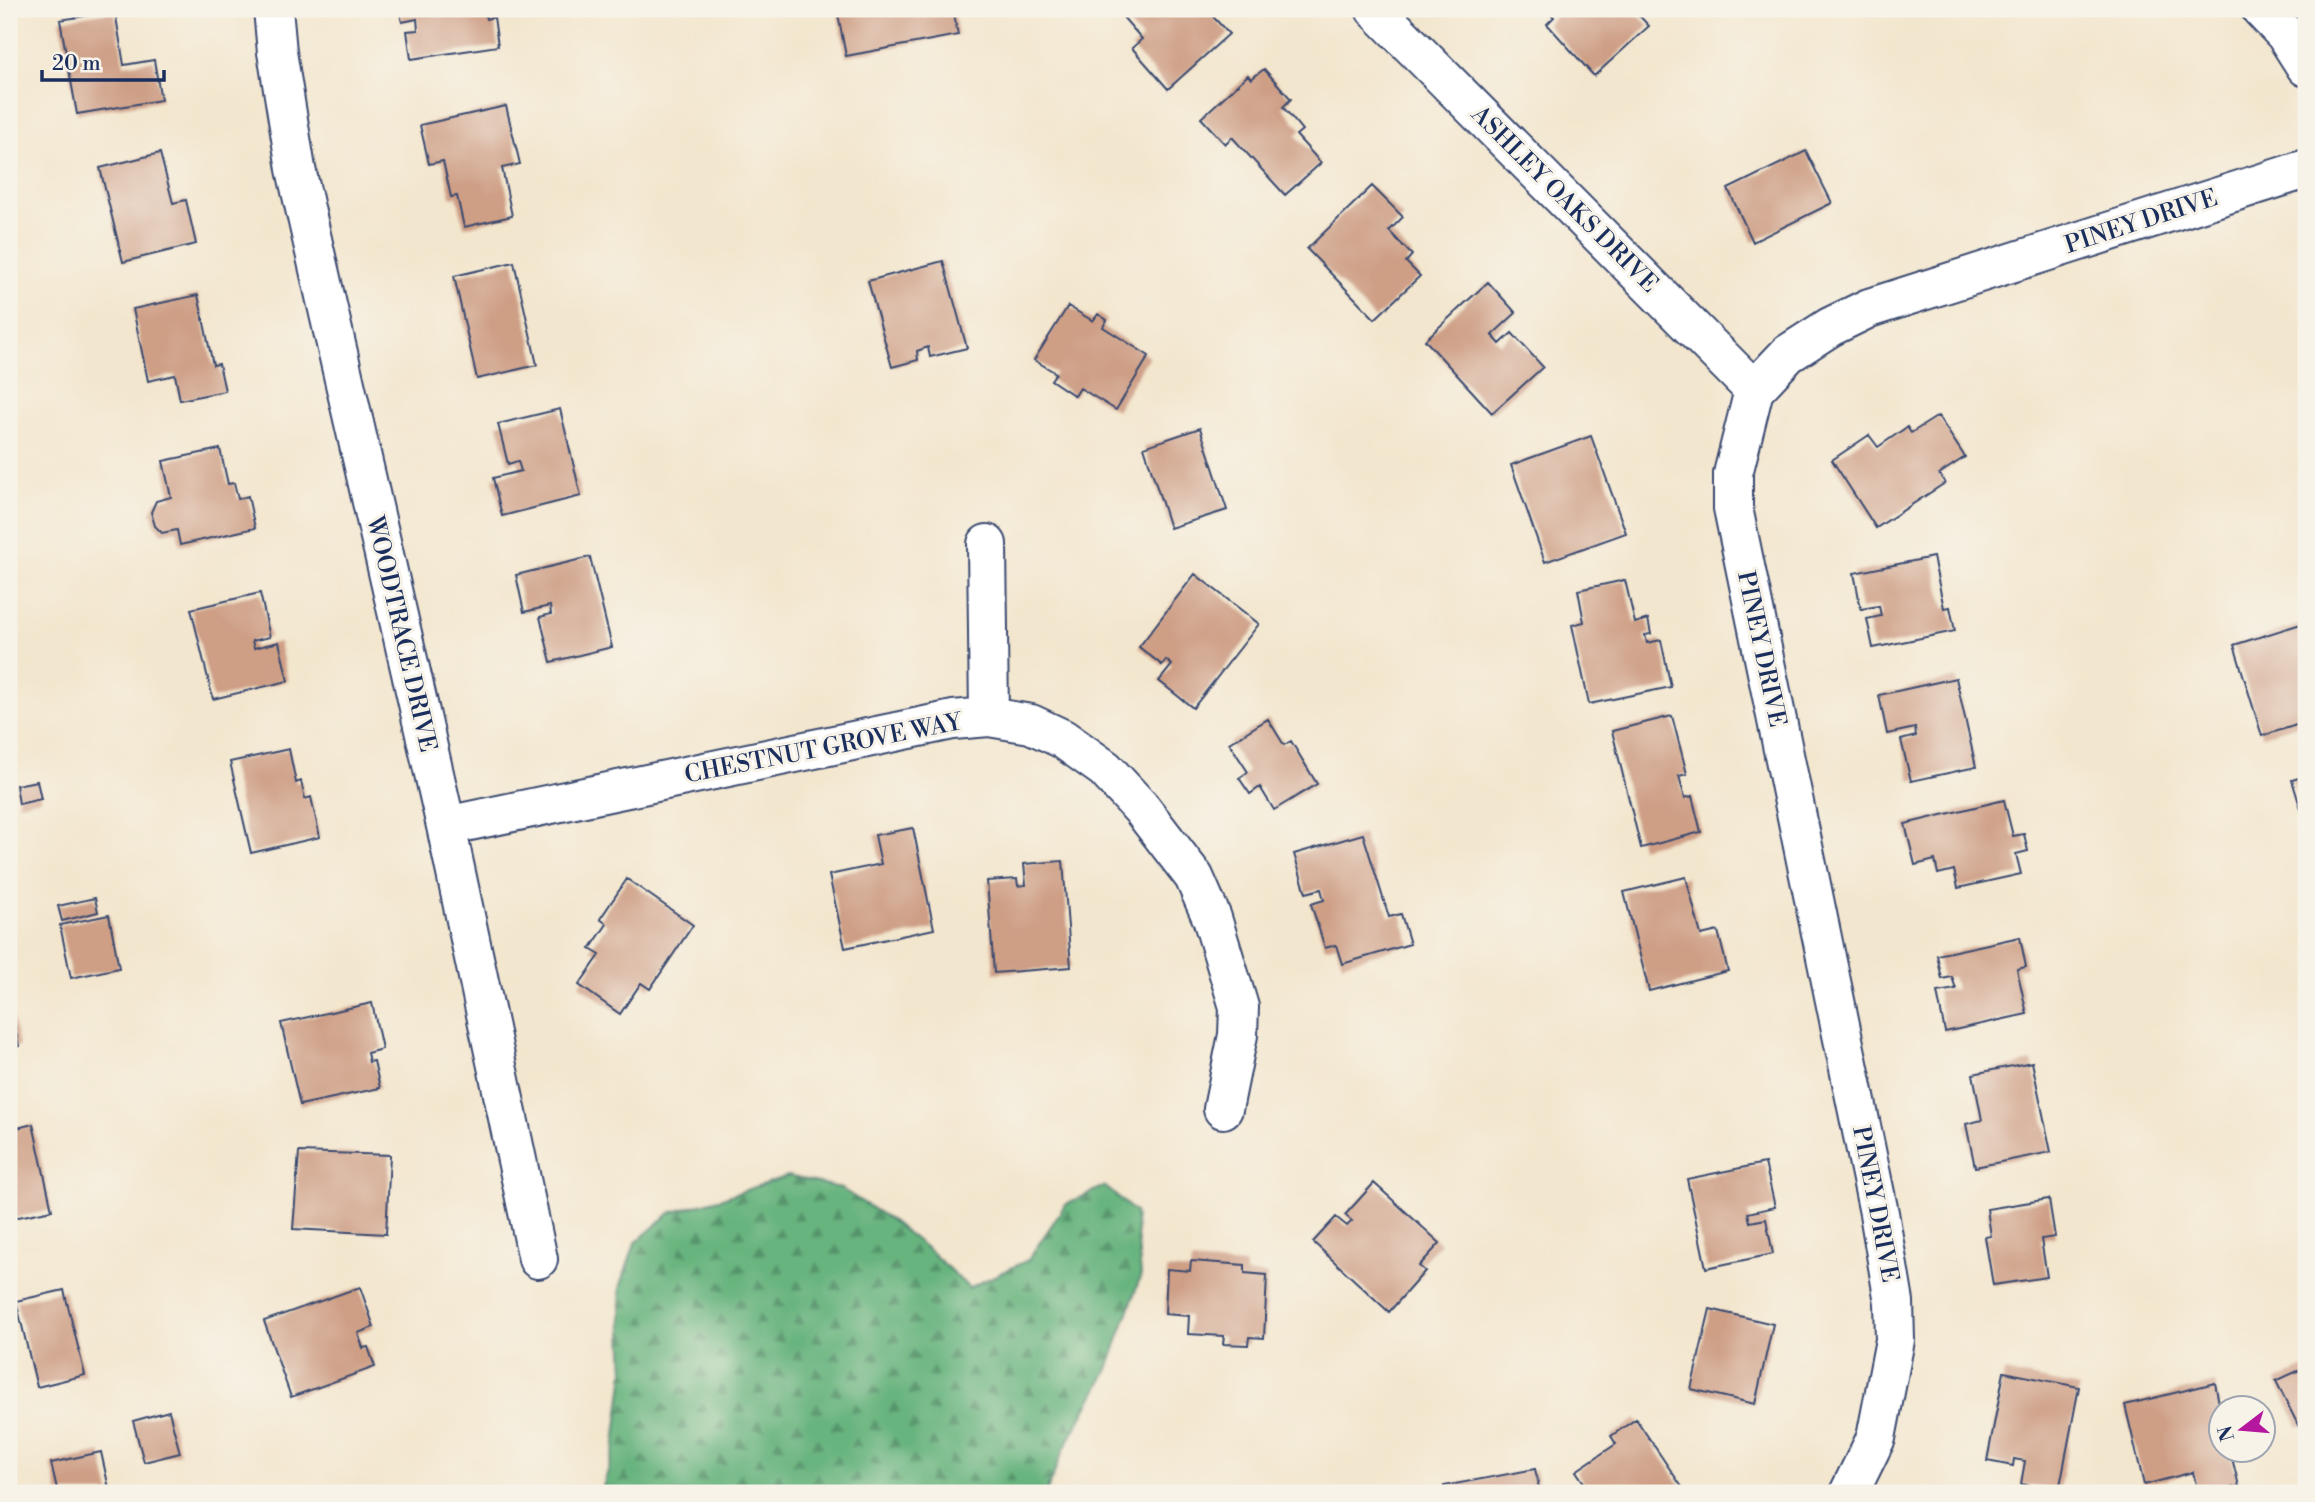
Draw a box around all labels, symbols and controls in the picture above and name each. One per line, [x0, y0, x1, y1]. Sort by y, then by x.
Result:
scale bar [42, 38, 164, 82]
text: 20 m [52, 51, 101, 77]
street label: ASHLEY OAKS DRIVE [1464, 99, 1664, 299]
street label: PINEY DRIVE [2061, 183, 2221, 261]
street label: WOODTRACE DRIVE [359, 512, 443, 755]
street label: PINEY DRIVE [1730, 568, 1792, 730]
street label: CHESTNUT GROVE WAY [682, 707, 966, 791]
street label: PINEY DRIVE [1845, 1123, 1905, 1285]
north arrow [2206, 1394, 2276, 1464]
text: N [2213, 1423, 2240, 1444]

